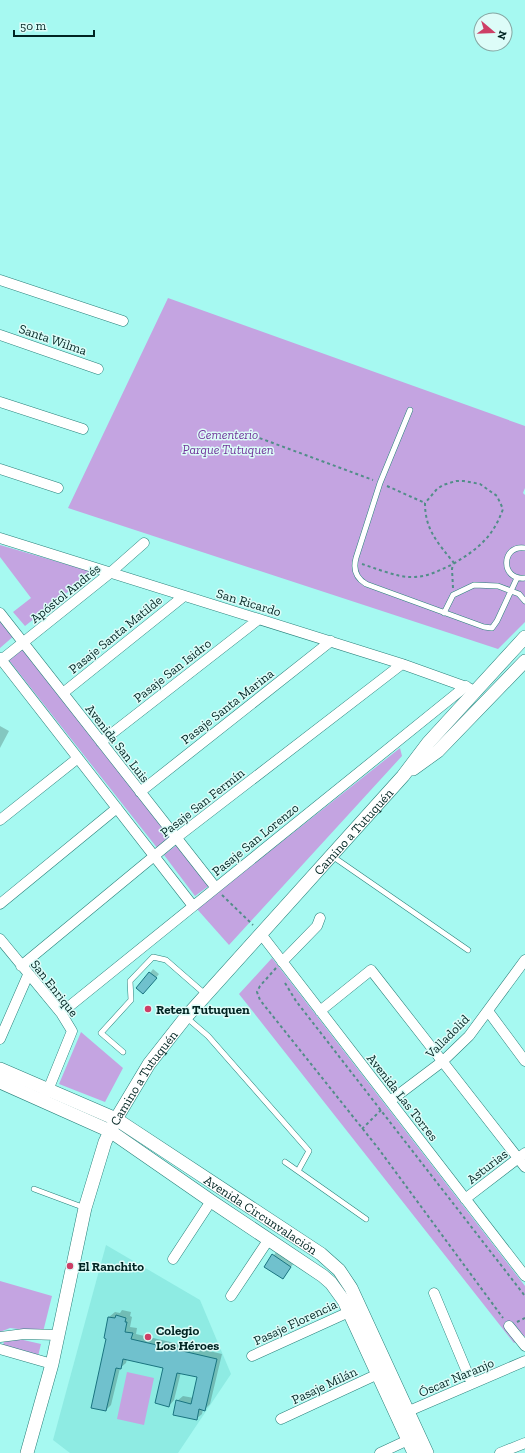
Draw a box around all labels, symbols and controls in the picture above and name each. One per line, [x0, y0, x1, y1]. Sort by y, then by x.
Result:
scale bar [14, 12, 94, 38]
north arrow [473, 12, 513, 52]
text: 50 m [20, 19, 47, 33]
text: N [494, 29, 509, 42]
street label: Santa Wilma [17, 321, 89, 358]
park label: Cementerio Parque Tutuquen [182, 427, 274, 457]
street label: Apóstol Andrés [27, 560, 104, 626]
street label: San Ricardo [215, 586, 283, 620]
street label: Pasaje Santa Matilde [66, 592, 166, 677]
street label: Pasaje San Isidro [131, 635, 215, 706]
street label: Pasaje Santa Marina [178, 665, 278, 748]
street label: Avenida San Luis [82, 701, 153, 786]
street label: Pasaje San Fermín [157, 765, 248, 841]
street label: Camino a Tutuquén [311, 785, 397, 878]
street label: Pasaje San Lorenzo [209, 800, 303, 880]
street label: San Enrique [28, 957, 81, 1020]
place label: Reten Tutuquen [156, 1002, 250, 1017]
marker: Reten Tutuquen [143, 1004, 153, 1014]
street label: Valladolid [422, 1012, 472, 1062]
street label: Camino a Tutuquén [107, 1027, 181, 1128]
street label: Avenida Las Torres [364, 1051, 441, 1144]
street label: Asturias [464, 1146, 511, 1187]
street label: Avenida Circunvalación [201, 1172, 321, 1258]
place label: El Ranchito [78, 1259, 144, 1274]
marker: El Ranchito [65, 1261, 75, 1271]
street label: Pasaje Florencia [251, 1296, 340, 1349]
place label: Colegio Los Héroes [156, 1323, 219, 1353]
marker: Colegio Los Héroes [143, 1332, 153, 1342]
street label: Óscar Naranjo [416, 1355, 497, 1401]
street label: Pasaje Milán [289, 1364, 360, 1408]

